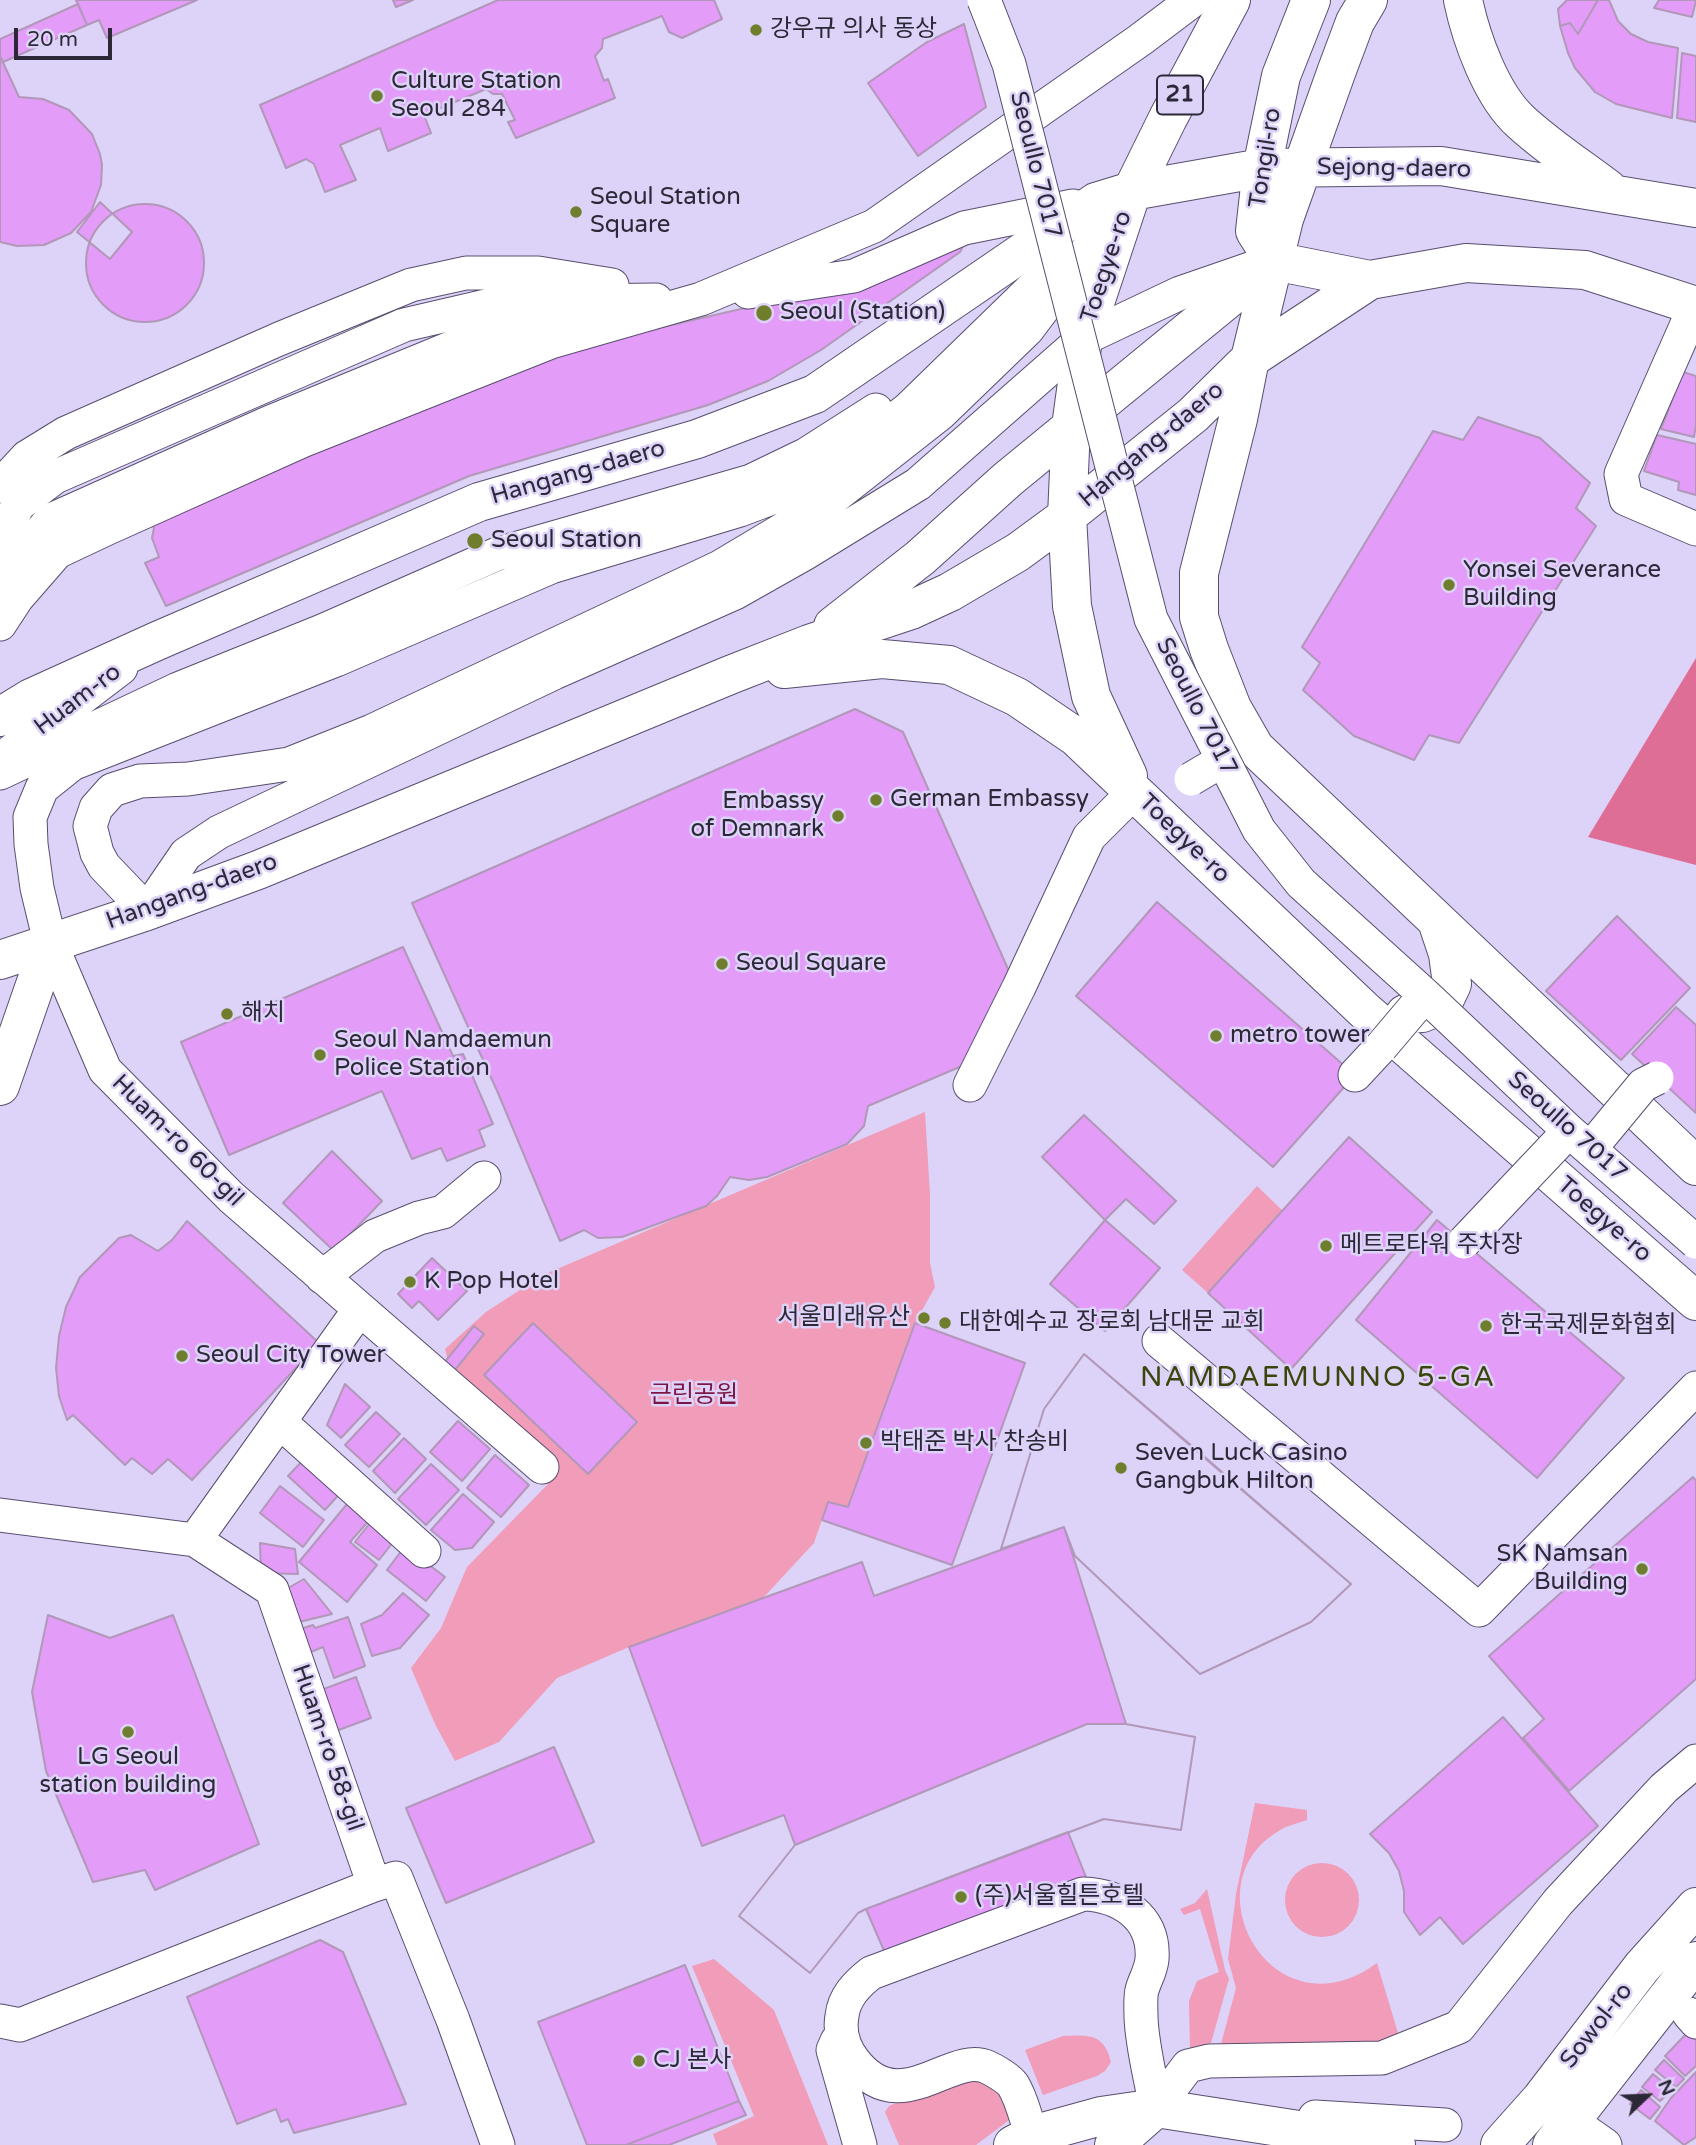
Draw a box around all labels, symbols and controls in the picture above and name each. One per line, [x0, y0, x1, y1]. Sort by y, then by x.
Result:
scale bar [18, 14, 116, 58]
place label: 강우규 의사 동상 [770, 16, 937, 44]
marker: 강우규 의사 동상 [748, 22, 764, 38]
text: 20 m [27, 27, 78, 52]
place label: Culture Station Seoul 284 [391, 68, 561, 124]
road number: 21 [1157, 76, 1203, 114]
marker: Culture Station Seoul 284 [369, 88, 385, 104]
street label: Seoullo 7017 [1003, 88, 1067, 242]
street label: Tongil-ro [1244, 106, 1288, 210]
street label: Sejong-daero [1317, 153, 1471, 185]
place label: Seoul Station Square [590, 184, 741, 240]
marker: Seoul Station Square [568, 204, 584, 220]
street label: Toegye-ro [1075, 207, 1139, 327]
place label: Seoul (Station) [780, 299, 945, 327]
marker: Seoul (Station) [754, 303, 774, 323]
street label: Hangang-daero [1074, 376, 1230, 514]
street label: Hangang-daero [487, 434, 669, 512]
place label: Seoul Station [491, 527, 642, 555]
marker: Seoul Station [465, 531, 485, 551]
place label: Yonsei Severance Building [1463, 557, 1661, 613]
marker: Yonsei Severance Building [1441, 577, 1457, 593]
street label: Seoullo 7017 [1149, 633, 1243, 781]
street label: Huam-ro [29, 658, 127, 742]
place label: German Embassy [890, 786, 1089, 814]
place label: Embassy of Demnark [691, 788, 824, 844]
street label: Toegye-ro [1132, 788, 1236, 890]
marker: German Embassy [868, 792, 884, 808]
marker: Embassy of Demnark [830, 808, 846, 824]
street label: Hangang-daero [102, 848, 282, 936]
place label: Seoul Square [736, 950, 886, 978]
marker: Seoul Square [714, 956, 730, 972]
place label: 해치 [241, 1000, 285, 1028]
marker: 해치 [219, 1006, 235, 1022]
place label: metro tower [1230, 1022, 1369, 1050]
place label: Seoul Namdaemun Police Station [334, 1027, 552, 1083]
marker: metro tower [1208, 1028, 1224, 1044]
marker: Seoul Namdaemun Police Station [312, 1047, 328, 1063]
street label: Seoullo 7017 [1501, 1066, 1633, 1188]
street label: Huam-ro 60-gil [105, 1069, 249, 1213]
street label: Toegye-ro [1551, 1171, 1657, 1269]
place label: 메트로타워 주차장 [1340, 1232, 1523, 1260]
marker: 메트로타워 주차장 [1318, 1238, 1334, 1254]
place label: K Pop Hotel [424, 1268, 559, 1296]
marker: K Pop Hotel [402, 1274, 418, 1290]
place label: 서울미래유산 [778, 1304, 910, 1332]
place label: 대한예수교 장로회 남대문 교회 [959, 1309, 1265, 1337]
marker: 서울미래유산 [916, 1310, 932, 1326]
place label: 한국국제문화협회 [1500, 1312, 1677, 1340]
marker: 대한예수교 장로회 남대문 교회 [937, 1315, 953, 1331]
marker: 한국국제문화협회 [1478, 1318, 1494, 1334]
place label: Seoul City Tower [196, 1342, 386, 1370]
marker: Seoul City Tower [174, 1348, 190, 1364]
district label: NAMDAEMUNNO 5-GA [1142, 1362, 1494, 1396]
park label: 근린공원 [650, 1382, 738, 1410]
place label: 박태준 박사 찬송비 [880, 1429, 1069, 1457]
marker: 박태준 박사 찬송비 [858, 1435, 874, 1451]
place label: Seven Luck Casino Gangbuk Hilton [1135, 1440, 1348, 1496]
marker: Seven Luck Casino Gangbuk Hilton [1113, 1460, 1129, 1476]
place label: SK Namsan Building [1496, 1541, 1628, 1597]
marker: SK Namsan Building [1634, 1561, 1650, 1577]
street label: Huam-ro 58-gil [285, 1661, 369, 1835]
marker: LG Seoul station building [120, 1724, 136, 1740]
place label: LG Seoul station building [40, 1744, 216, 1800]
place label: (주)서울힐튼호텔 [975, 1883, 1145, 1911]
marker: (주)서울힐튼호텔 [953, 1889, 969, 1905]
street label: Sowol-ro [1555, 1978, 1639, 2074]
place label: CJ 본사 [653, 2047, 731, 2075]
marker: CJ 본사 [631, 2053, 647, 2069]
north arrow [1612, 2061, 1682, 2131]
text: N [1653, 2076, 1679, 2099]

